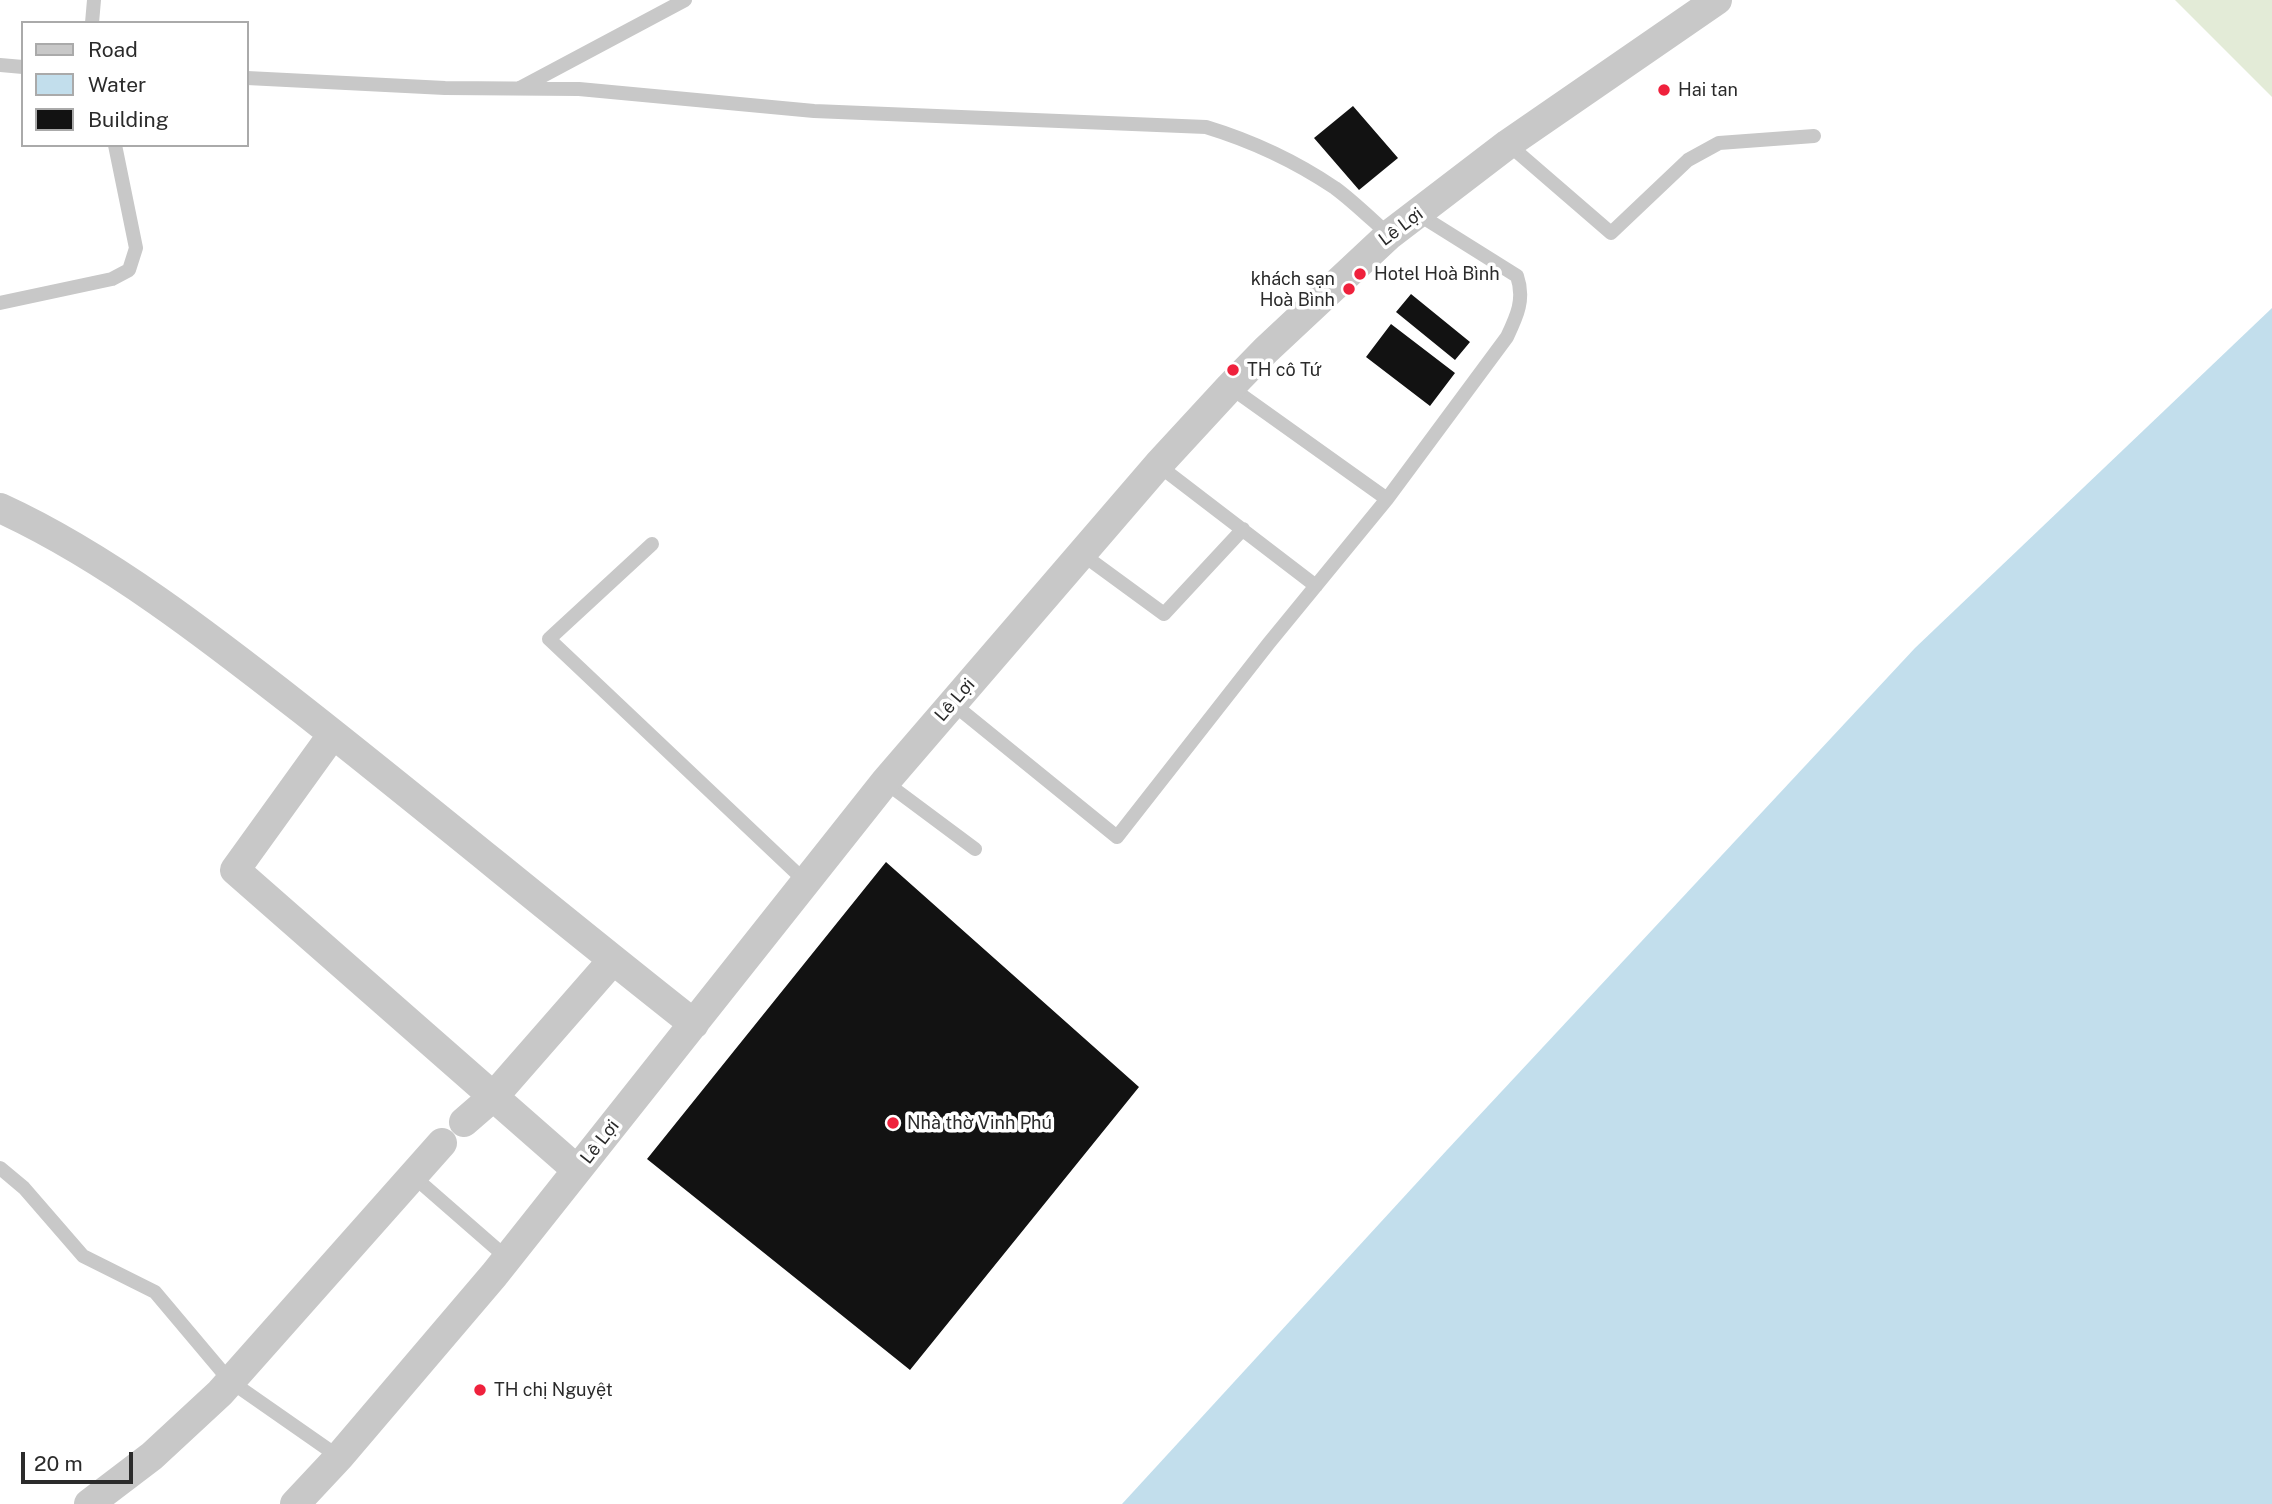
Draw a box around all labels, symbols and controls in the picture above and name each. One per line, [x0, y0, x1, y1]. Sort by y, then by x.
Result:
legend [21, 21, 248, 147]
text: Road [88, 37, 138, 62]
text: Water [88, 72, 146, 97]
place label: Hai tan [1678, 79, 1738, 101]
marker: Hai tan [1656, 82, 1672, 98]
text: Building [88, 107, 169, 132]
street label: Lê Lợi [1375, 203, 1427, 251]
place label: Hotel Hoà Bình [1374, 263, 1500, 285]
marker: Hotel Hoà Bình [1352, 266, 1368, 282]
place label: khách sạn Hoà Bình [1251, 268, 1335, 310]
marker: khách sạn Hoà Bình [1341, 281, 1357, 297]
place label: TH cô Tứ [1247, 359, 1322, 381]
marker: TH cô Tứ [1225, 362, 1241, 378]
street label: Lê Lợi [930, 674, 980, 726]
place label: Nhà thờ Vinh Phú [907, 1112, 1052, 1134]
marker: Nhà thờ Vinh Phú [885, 1115, 901, 1131]
street label: Lê Lợi [576, 1116, 624, 1168]
place label: TH chị Nguyệt [494, 1379, 613, 1401]
marker: TH chị Nguyệt [472, 1382, 488, 1398]
scale bar [24, 1438, 136, 1482]
text: 20 m [34, 1451, 83, 1476]

